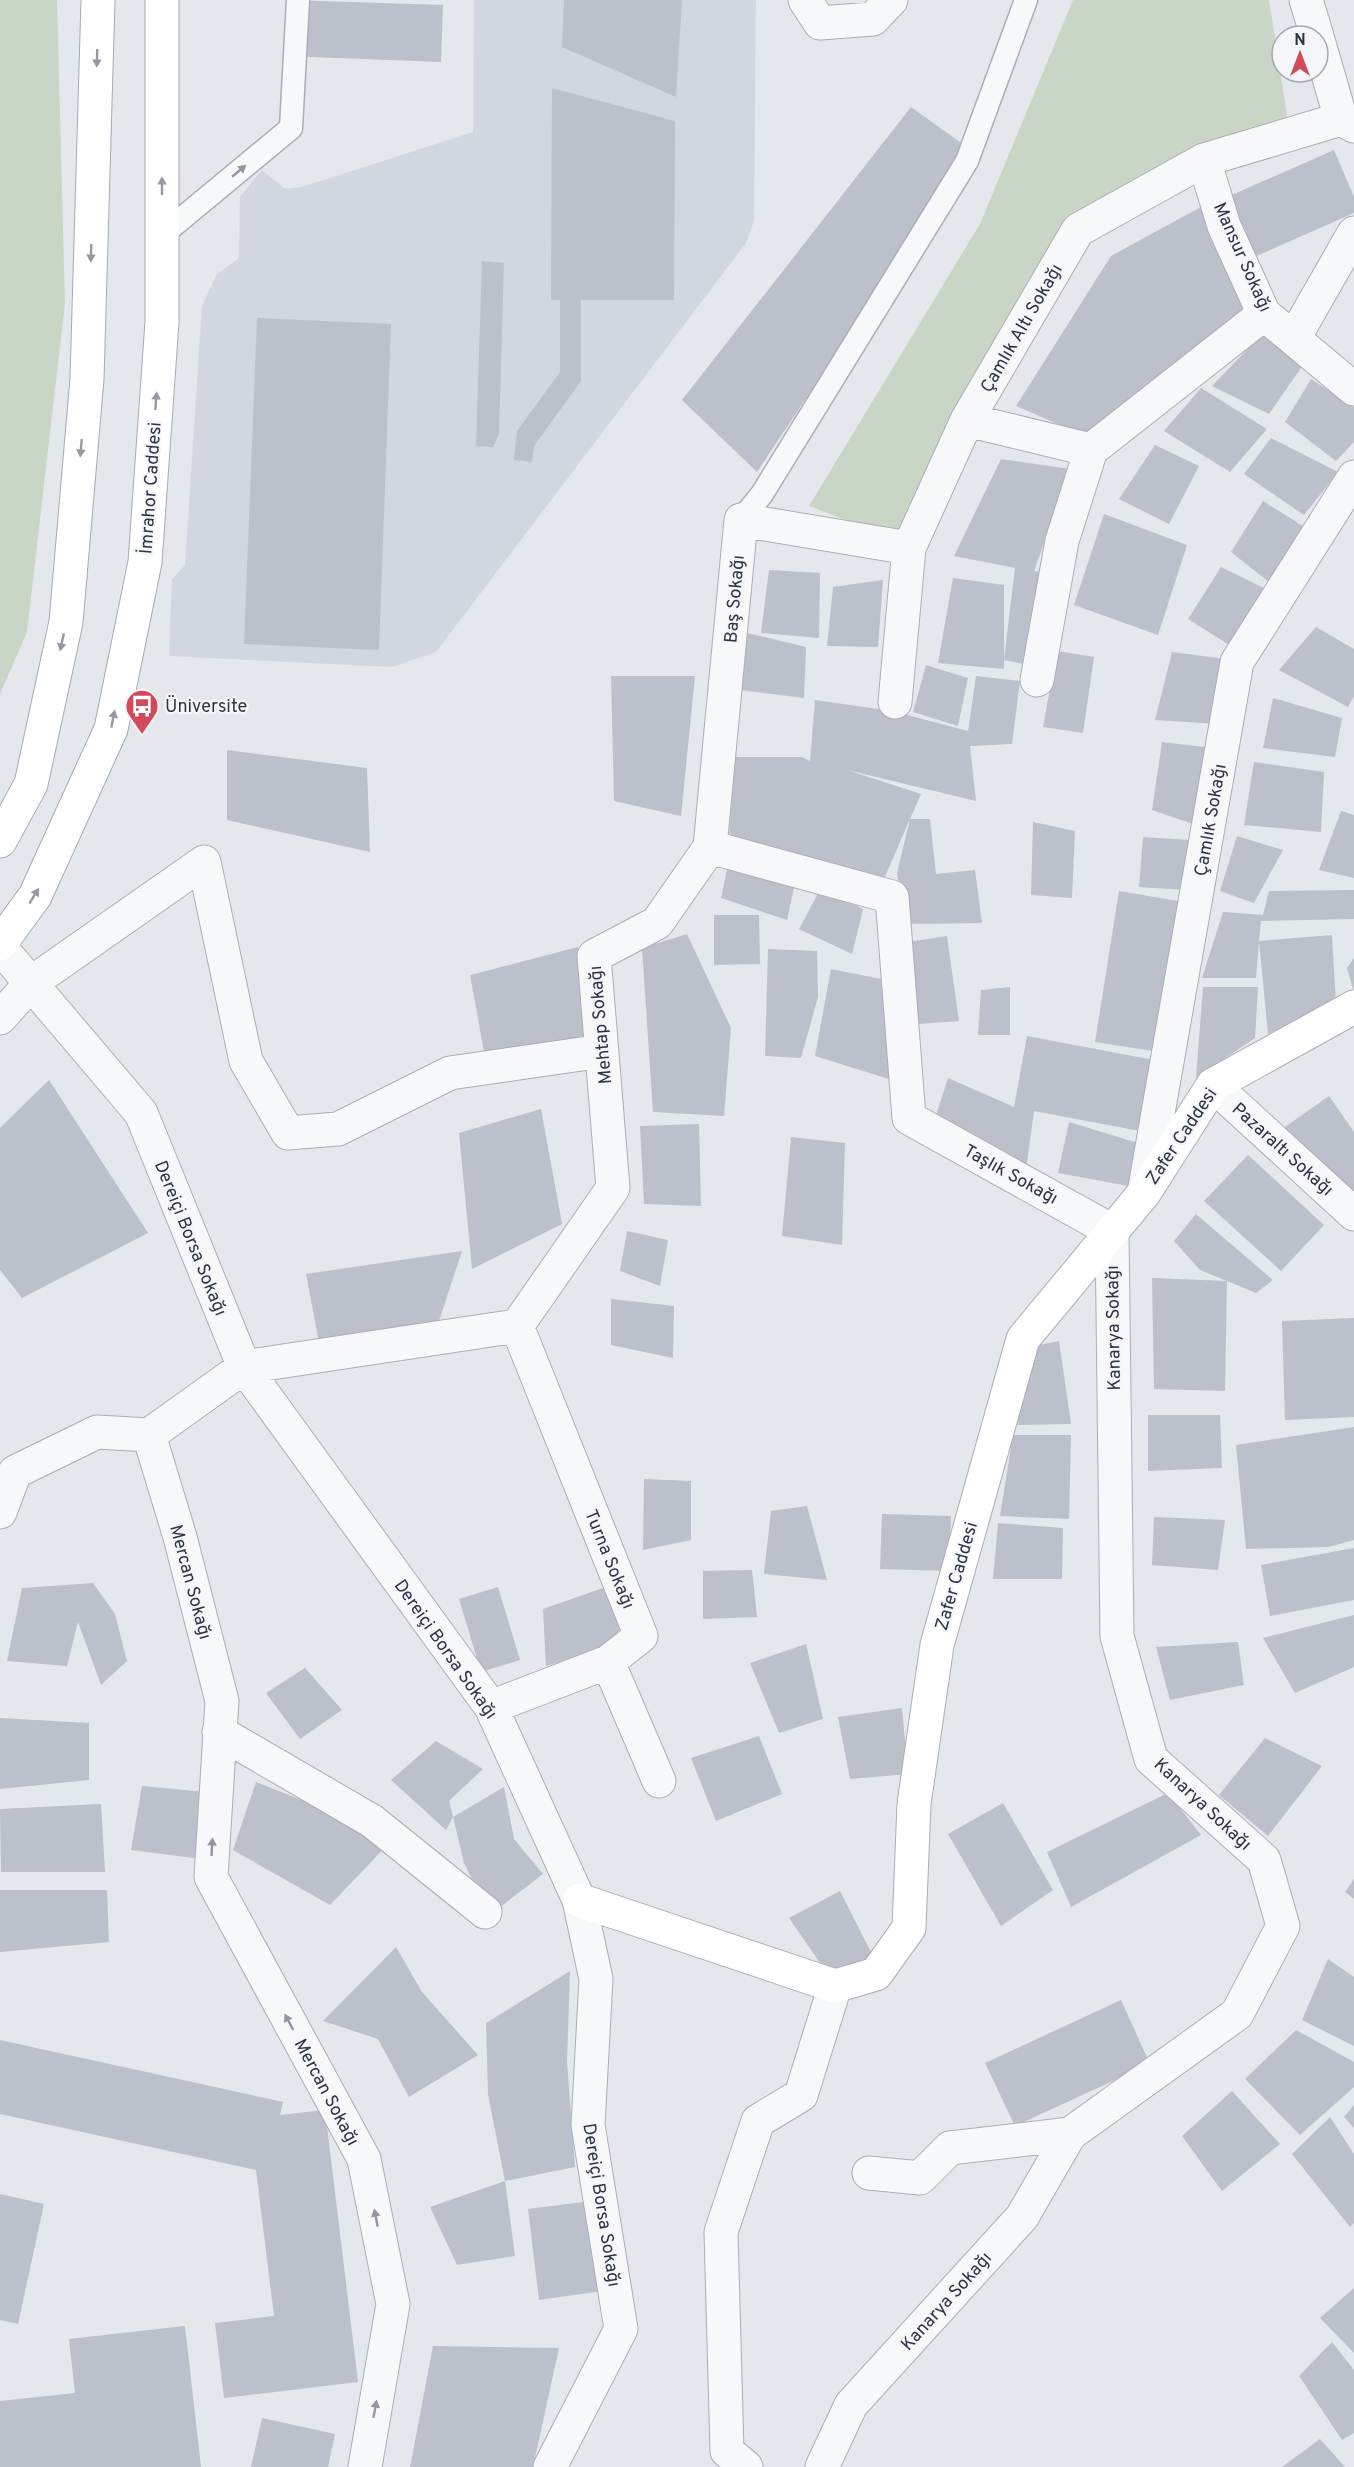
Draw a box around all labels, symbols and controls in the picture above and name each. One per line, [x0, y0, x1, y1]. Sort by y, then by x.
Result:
north arrow [1270, 24, 1330, 84]
text: N [1294, 31, 1306, 51]
one-way arrow [92, 49, 101, 68]
one-way arrow [231, 165, 247, 178]
one-way arrow [157, 176, 167, 195]
street label: Mansur Sokağı [1207, 199, 1276, 316]
one-way arrow [86, 244, 95, 263]
street label: Çamlık Altı Sokağı [976, 260, 1068, 397]
one-way arrow [151, 392, 161, 411]
street label: İmrahor Caddesi [133, 421, 168, 555]
one-way arrow [76, 439, 86, 458]
street label: Baş Sokağı [720, 554, 751, 644]
one-way arrow [56, 633, 66, 651]
bus stop icon: Üniversite [124, 688, 160, 735]
place label: Üniversite [165, 694, 247, 719]
one-way arrow [109, 709, 118, 728]
street label: Çamlık Sokağı [1190, 762, 1233, 878]
one-way arrow [28, 888, 39, 904]
street label: Mehtap Sokağı [585, 965, 618, 1085]
street label: Zafer Caddesi [1141, 1084, 1223, 1190]
street label: Pazaraltı Sokağı [1226, 1098, 1338, 1202]
street label: Taşlık Sokağı [959, 1140, 1062, 1211]
street label: Dereiçi Borsa Sokağı [148, 1158, 231, 1320]
street label: Kanarya Sokağı [1102, 1265, 1127, 1391]
street label: Turna Sokağı [578, 1507, 639, 1613]
street label: Zafer Caddesi [931, 1519, 984, 1633]
street label: Mercan Sokağı [163, 1522, 216, 1642]
street label: Dereiçi Borsa Sokağı [388, 1575, 502, 1724]
street label: Kanarya Sokağı [1148, 1754, 1256, 1856]
one-way arrow [208, 1837, 217, 1856]
one-way arrow [284, 2013, 294, 2030]
street label: Mercan Sokağı [288, 2035, 364, 2150]
street label: Dereiçi Borsa Sokağı [576, 2122, 625, 2289]
one-way arrow [370, 2208, 380, 2227]
street label: Kanarya Sokağı [897, 2248, 998, 2356]
one-way arrow [371, 2400, 380, 2419]

